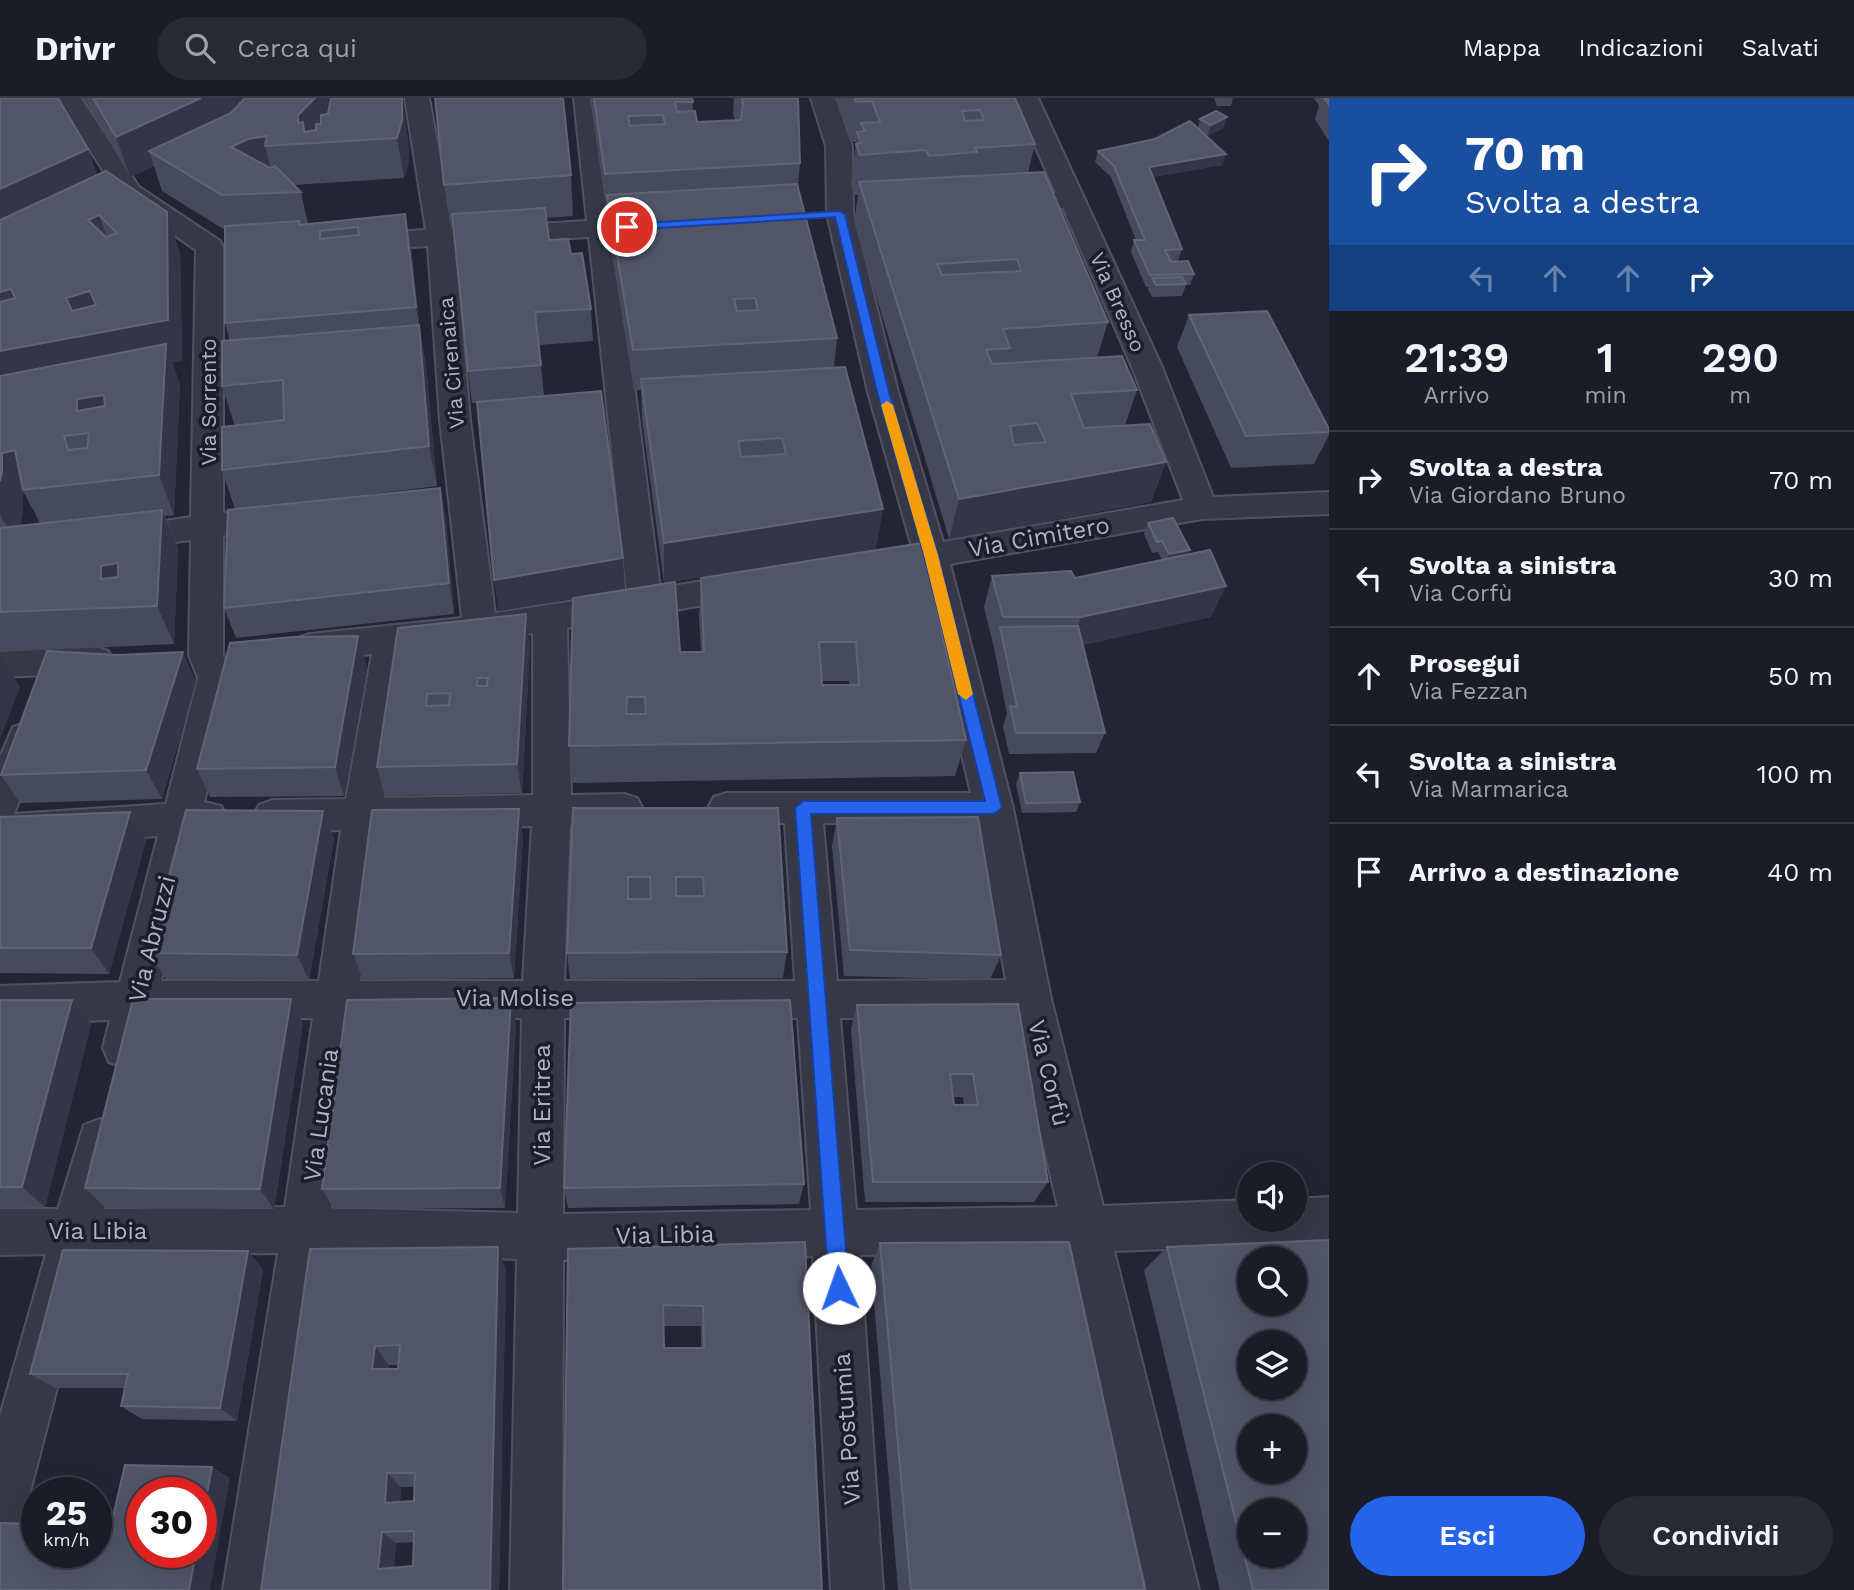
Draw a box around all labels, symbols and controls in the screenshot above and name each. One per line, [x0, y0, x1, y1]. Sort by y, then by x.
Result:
search box [157, 17, 647, 80]
text: Drivr [35, 29, 115, 68]
icon: search [181, 29, 219, 67]
text: Cerca qui [237, 33, 357, 63]
text: Mappa [1463, 34, 1541, 62]
text: Indicazioni [1579, 34, 1704, 62]
text: Salvati [1742, 34, 1819, 62]
text: 70 m [1465, 124, 1585, 182]
icon: right [1350, 126, 1441, 217]
text: Svolta a destra [1465, 183, 1700, 221]
pin [597, 197, 657, 257]
icon: arrive [608, 208, 646, 246]
street label: Via Bresso [1085, 248, 1151, 356]
icon: left [1463, 259, 1501, 297]
icon: ahead [1536, 259, 1574, 297]
icon: ahead [1609, 259, 1647, 297]
icon: right [1682, 259, 1720, 297]
street label: Via Cirenaica [433, 296, 469, 430]
text: 21:39 [1404, 333, 1509, 382]
text: 1 [1597, 333, 1614, 382]
text: 290 [1702, 333, 1779, 382]
street label: Via Sorrento [196, 339, 221, 466]
text: Arrivo [1424, 382, 1490, 409]
text: min [1584, 382, 1627, 409]
text: m [1729, 382, 1751, 409]
text: Svolta a destra [1409, 452, 1602, 482]
icon: right [1350, 461, 1388, 499]
text: 70 m [1769, 465, 1833, 495]
text: Via Giordano Bruno [1409, 482, 1626, 509]
street label: Via Cimitero [966, 511, 1112, 563]
text: Svolta a sinistra [1409, 550, 1616, 580]
icon: left [1350, 559, 1388, 597]
text: 30 m [1768, 563, 1833, 593]
text: Via Corfù [1409, 580, 1513, 607]
text: Prosegui [1409, 648, 1520, 678]
icon: ahead [1350, 657, 1388, 695]
text: 50 m [1768, 661, 1833, 691]
text: Via Fezzan [1409, 678, 1528, 705]
text: Svolta a sinistra [1409, 746, 1616, 776]
icon: left [1350, 755, 1388, 793]
text: 100 m [1757, 759, 1833, 789]
text: Via Marmarica [1409, 776, 1569, 803]
icon: arrive [1350, 853, 1388, 891]
text: Arrivo a destinazione [1409, 857, 1679, 887]
text: 40 m [1767, 857, 1833, 887]
street label: Via Abruzzi [123, 873, 181, 1005]
street label: Via Molise [456, 984, 574, 1012]
street label: Via Corfù [1022, 1017, 1076, 1129]
street label: Via Eritrea [528, 1044, 556, 1166]
street label: Via Lucania [298, 1047, 344, 1183]
map controls [1237, 1162, 1307, 1568]
button: sound [1237, 1162, 1307, 1232]
street label: Via Libia [49, 1217, 147, 1245]
street label: Via Libia [615, 1220, 715, 1250]
button: search [1237, 1246, 1307, 1316]
position arrow [802, 1251, 876, 1325]
button: layers [1237, 1330, 1307, 1400]
street label: Via Postumia [828, 1352, 866, 1506]
button: + [1237, 1414, 1307, 1484]
speed limit sign: 30 [126, 1477, 217, 1568]
text: 25 [46, 1492, 87, 1534]
button: Esci [1350, 1496, 1585, 1576]
button: Condividi [1599, 1496, 1833, 1576]
button: − [1237, 1498, 1307, 1568]
text: km/h [43, 1529, 90, 1550]

